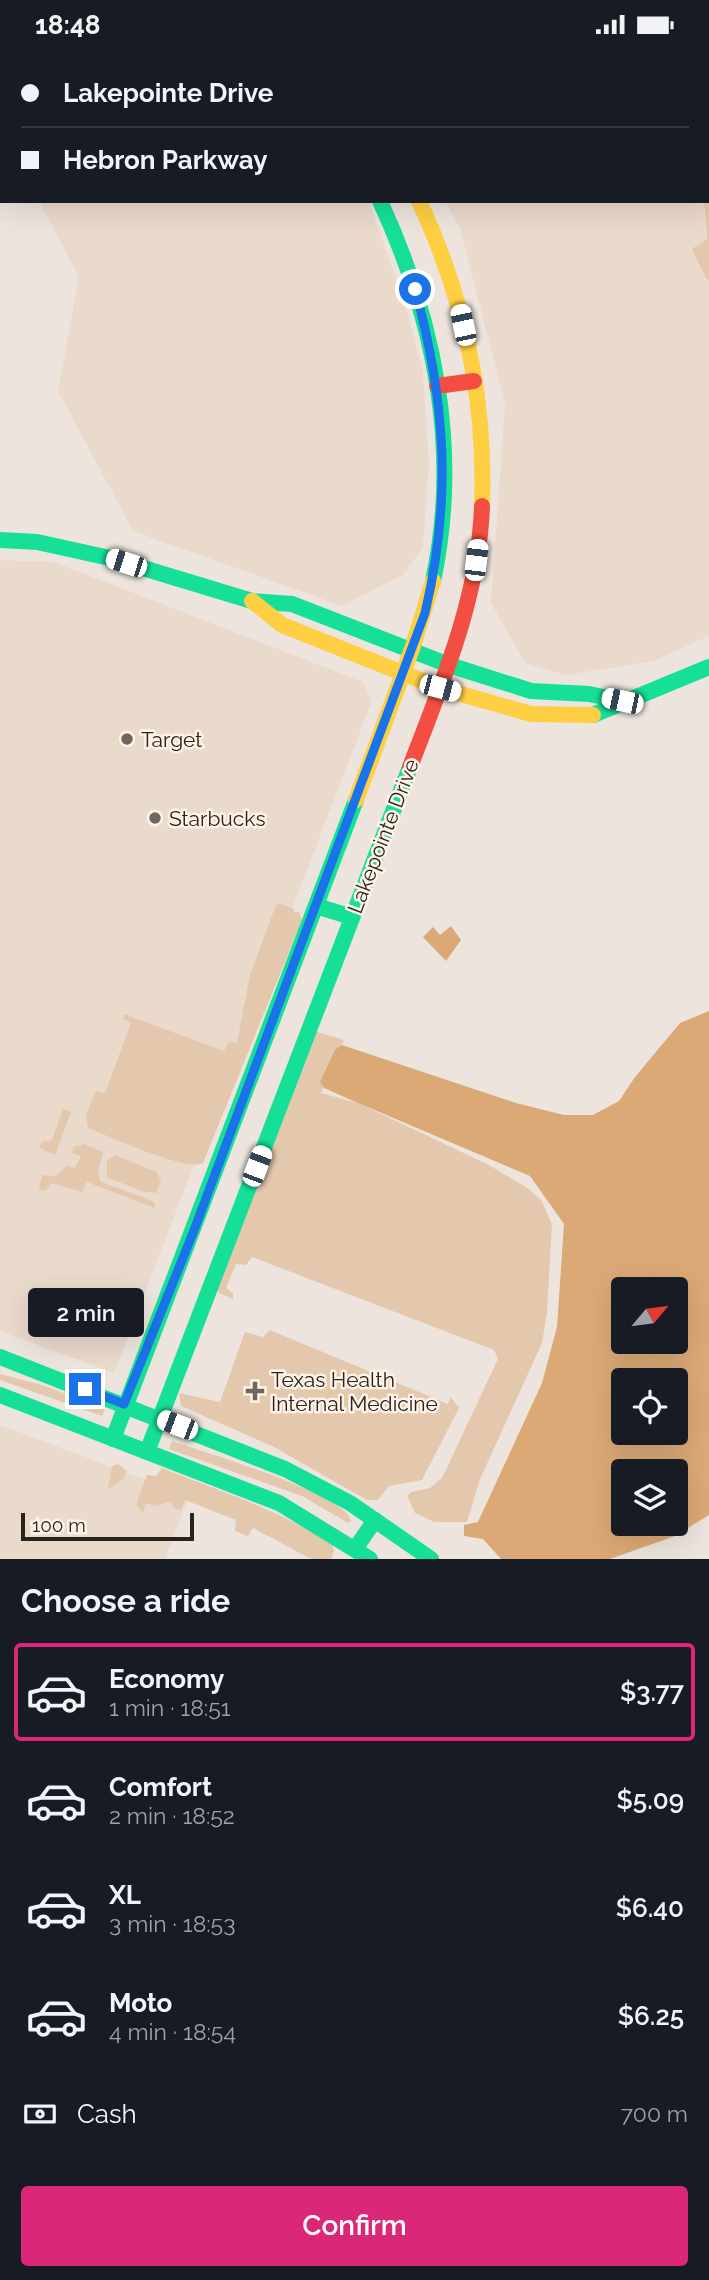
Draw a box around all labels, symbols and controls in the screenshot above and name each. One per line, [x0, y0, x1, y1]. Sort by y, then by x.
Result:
text: 18:48 [35, 10, 101, 40]
text: Lakepointe Drive [63, 78, 273, 108]
text: Hebron Parkway [63, 145, 267, 175]
route start [399, 273, 431, 305]
car [449, 302, 478, 348]
car [464, 538, 489, 582]
car [103, 547, 150, 579]
car [417, 672, 464, 704]
car [600, 686, 645, 716]
place label: Target [141, 727, 202, 752]
marker: Target [119, 731, 135, 747]
street label: Lakepointe Drive [342, 755, 424, 917]
place label: Starbucks [169, 806, 266, 831]
marker: Starbucks [147, 810, 163, 826]
car [240, 1143, 275, 1189]
north arrow [611, 1277, 688, 1355]
map controls [611, 1277, 688, 1536]
callout: 2 min [27, 1287, 143, 1337]
text: 2 min [57, 1299, 115, 1326]
place label: Texas Health Internal Medicine [271, 1367, 438, 1416]
button: locate [611, 1368, 688, 1445]
route end [69, 1373, 101, 1405]
marker: Texas Health Internal Medicine [245, 1381, 265, 1401]
car [154, 1408, 201, 1442]
button: layers [611, 1459, 688, 1536]
scale bar [21, 1510, 194, 1542]
text: 100 m [32, 1514, 86, 1536]
text: Choose a ride [21, 1582, 230, 1619]
icon: car [25, 1661, 88, 1724]
text: Economy [109, 1664, 224, 1694]
text: $3.77 [620, 1677, 684, 1707]
text: 1 min · 18:51 [109, 1694, 231, 1721]
icon: car [25, 1769, 88, 1832]
text: Comfort [109, 1772, 212, 1802]
text: $5.09 [617, 1785, 684, 1815]
text: 2 min · 18:52 [109, 1802, 235, 1829]
icon: car [25, 1877, 88, 1940]
text: XL [109, 1880, 141, 1910]
text: $6.40 [616, 1893, 684, 1923]
text: 3 min · 18:53 [109, 1910, 235, 1937]
icon: car [25, 1985, 88, 2048]
text: Moto [109, 1988, 172, 2018]
text: $6.25 [618, 2001, 684, 2031]
text: 4 min · 18:54 [109, 2018, 236, 2045]
icon: cash [21, 2095, 59, 2133]
text: Cash [77, 2099, 137, 2129]
text: 700 m [621, 2100, 688, 2127]
button: Confirm [21, 2186, 688, 2266]

